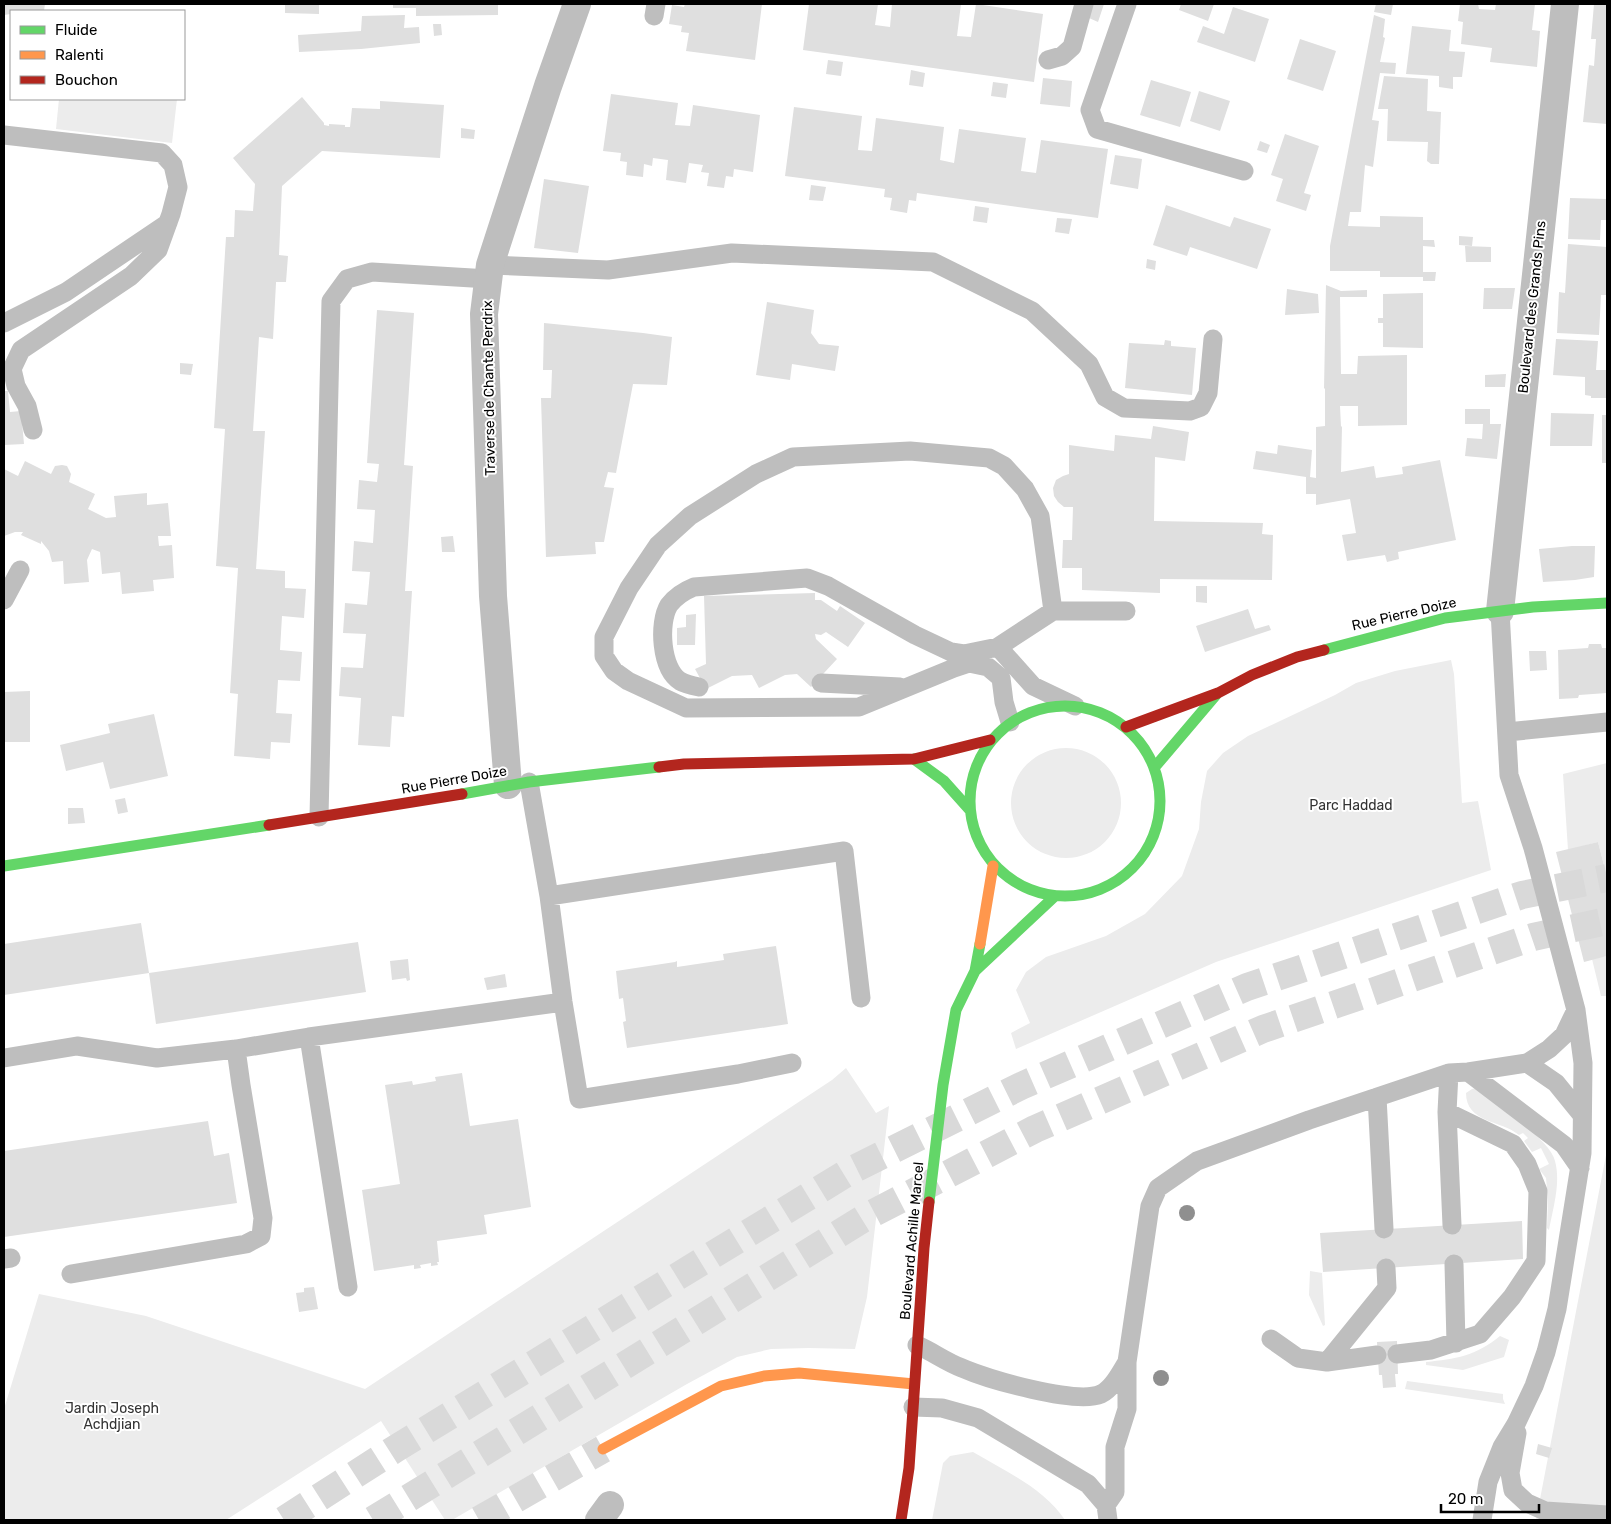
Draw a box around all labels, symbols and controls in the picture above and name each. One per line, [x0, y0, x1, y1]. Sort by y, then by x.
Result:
legend [10, 10, 185, 100]
text: Fluide [55, 21, 97, 39]
text: Ralenti [55, 46, 104, 64]
text: Bouchon [55, 71, 118, 89]
street label: Boulevard des Grands Pins [1514, 220, 1550, 394]
street label: Traverse de Chante Perdrix [479, 300, 499, 476]
street label: Rue Pierre Doize [1350, 594, 1458, 634]
street label: Rue Pierre Doize [400, 762, 508, 798]
park label: Parc Haddad [1309, 797, 1393, 814]
street label: Boulevard Achille Marcel [897, 1161, 927, 1321]
park label: Jardin Joseph Achdjian [65, 1400, 159, 1433]
scale bar [1441, 1482, 1538, 1514]
text: 20 m [1448, 1490, 1483, 1508]

